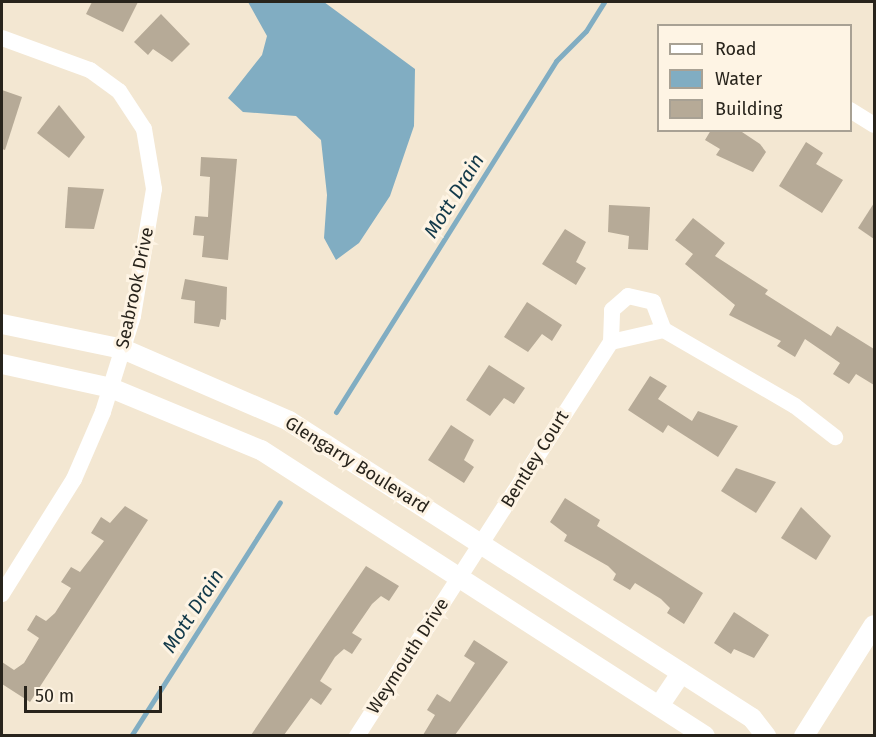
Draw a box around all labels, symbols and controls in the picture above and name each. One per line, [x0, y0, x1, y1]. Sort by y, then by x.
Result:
legend [657, 24, 852, 132]
text: Road [715, 38, 757, 60]
text: Water [715, 68, 762, 90]
text: Building [715, 98, 782, 120]
water label: Mott Drain [419, 149, 489, 243]
street label: Seabrook Drive [112, 225, 158, 351]
street label: Bentley Court [497, 406, 573, 512]
street label: Glengarry Boulevard [281, 412, 433, 518]
water label: Mott Drain [157, 565, 229, 657]
street label: Weymouth Drive [363, 594, 453, 718]
scale bar [27, 674, 165, 712]
text: 50 m [35, 685, 74, 707]

